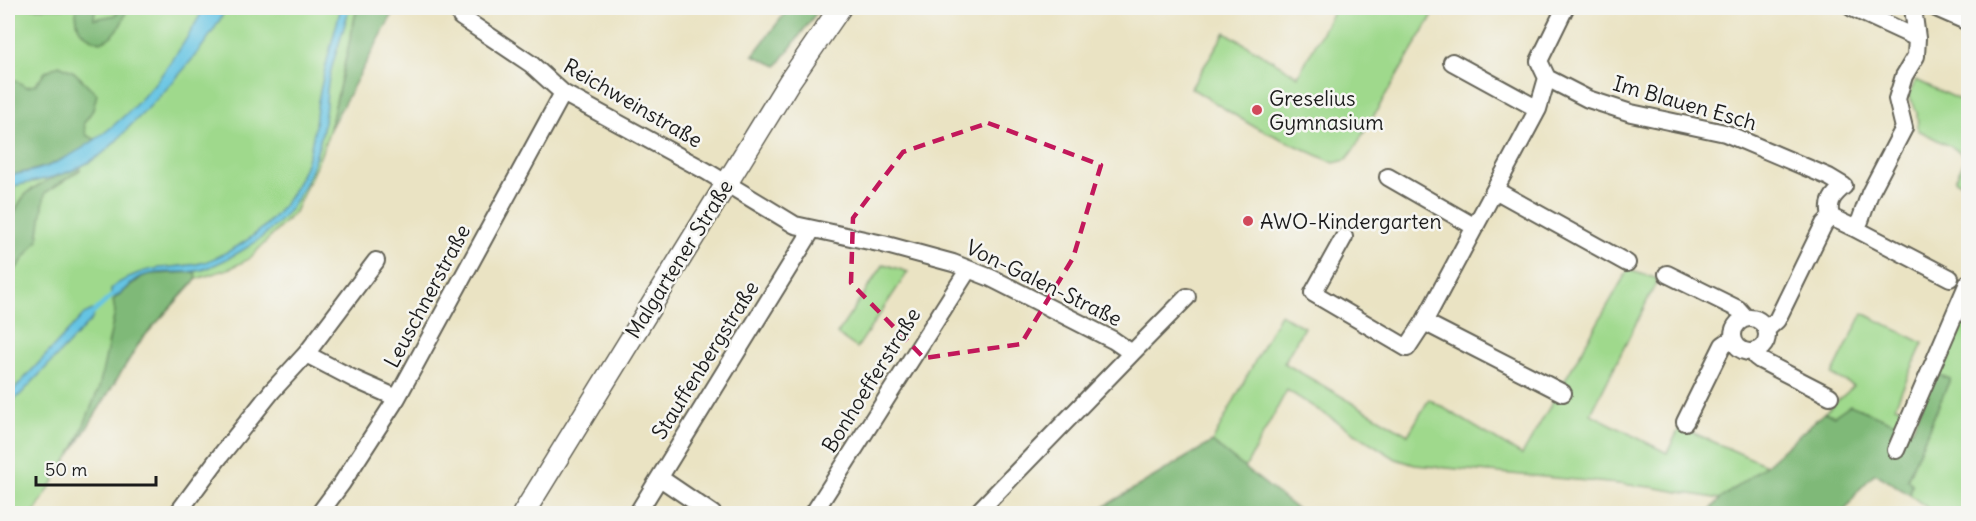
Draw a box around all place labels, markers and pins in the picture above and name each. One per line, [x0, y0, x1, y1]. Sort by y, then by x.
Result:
place label: Greselius Gymnasium [1269, 85, 1384, 136]
marker: Greselius Gymnasium [1250, 103, 1264, 117]
place label: AWO-Kindergarten [1260, 208, 1442, 235]
marker: AWO-Kindergarten [1241, 214, 1255, 228]

